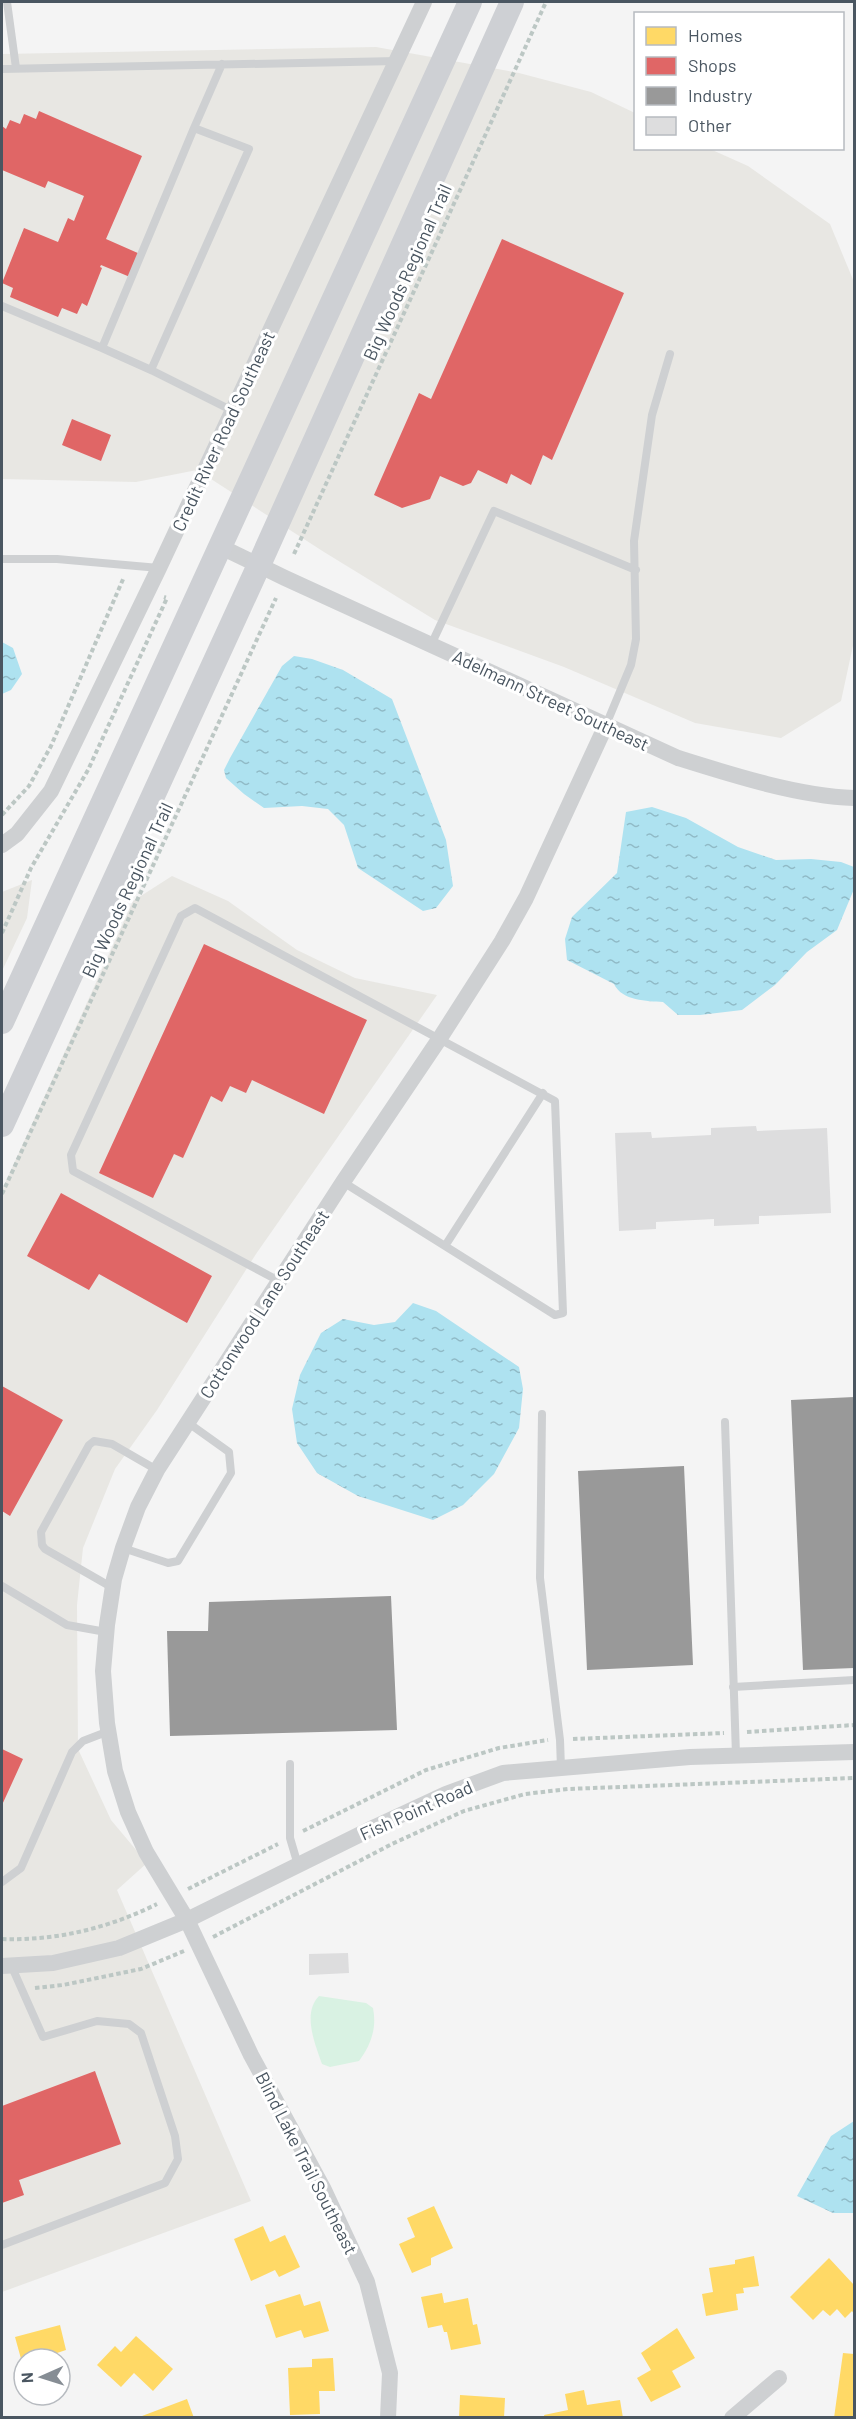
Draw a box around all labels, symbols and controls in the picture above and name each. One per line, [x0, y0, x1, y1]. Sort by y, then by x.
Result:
legend [634, 12, 844, 150]
text: Homes [688, 24, 742, 46]
text: Shops [688, 54, 737, 76]
text: Industry [688, 84, 752, 106]
text: Other [688, 114, 732, 136]
street label: Big Woods Regional Trail [358, 180, 456, 364]
street label: Credit River Road Southeast [167, 327, 279, 535]
street label: Adelmann Street Southeast [449, 645, 653, 755]
street label: Big Woods Regional Trail [77, 799, 177, 981]
street label: Cottonwood Lane Southeast [195, 1205, 333, 1403]
street label: Fish Point Road [356, 1775, 476, 1845]
street label: Blind Lake Trail Southeast [251, 2068, 363, 2258]
north arrow [12, 2347, 72, 2407]
text: N [17, 2372, 36, 2384]

